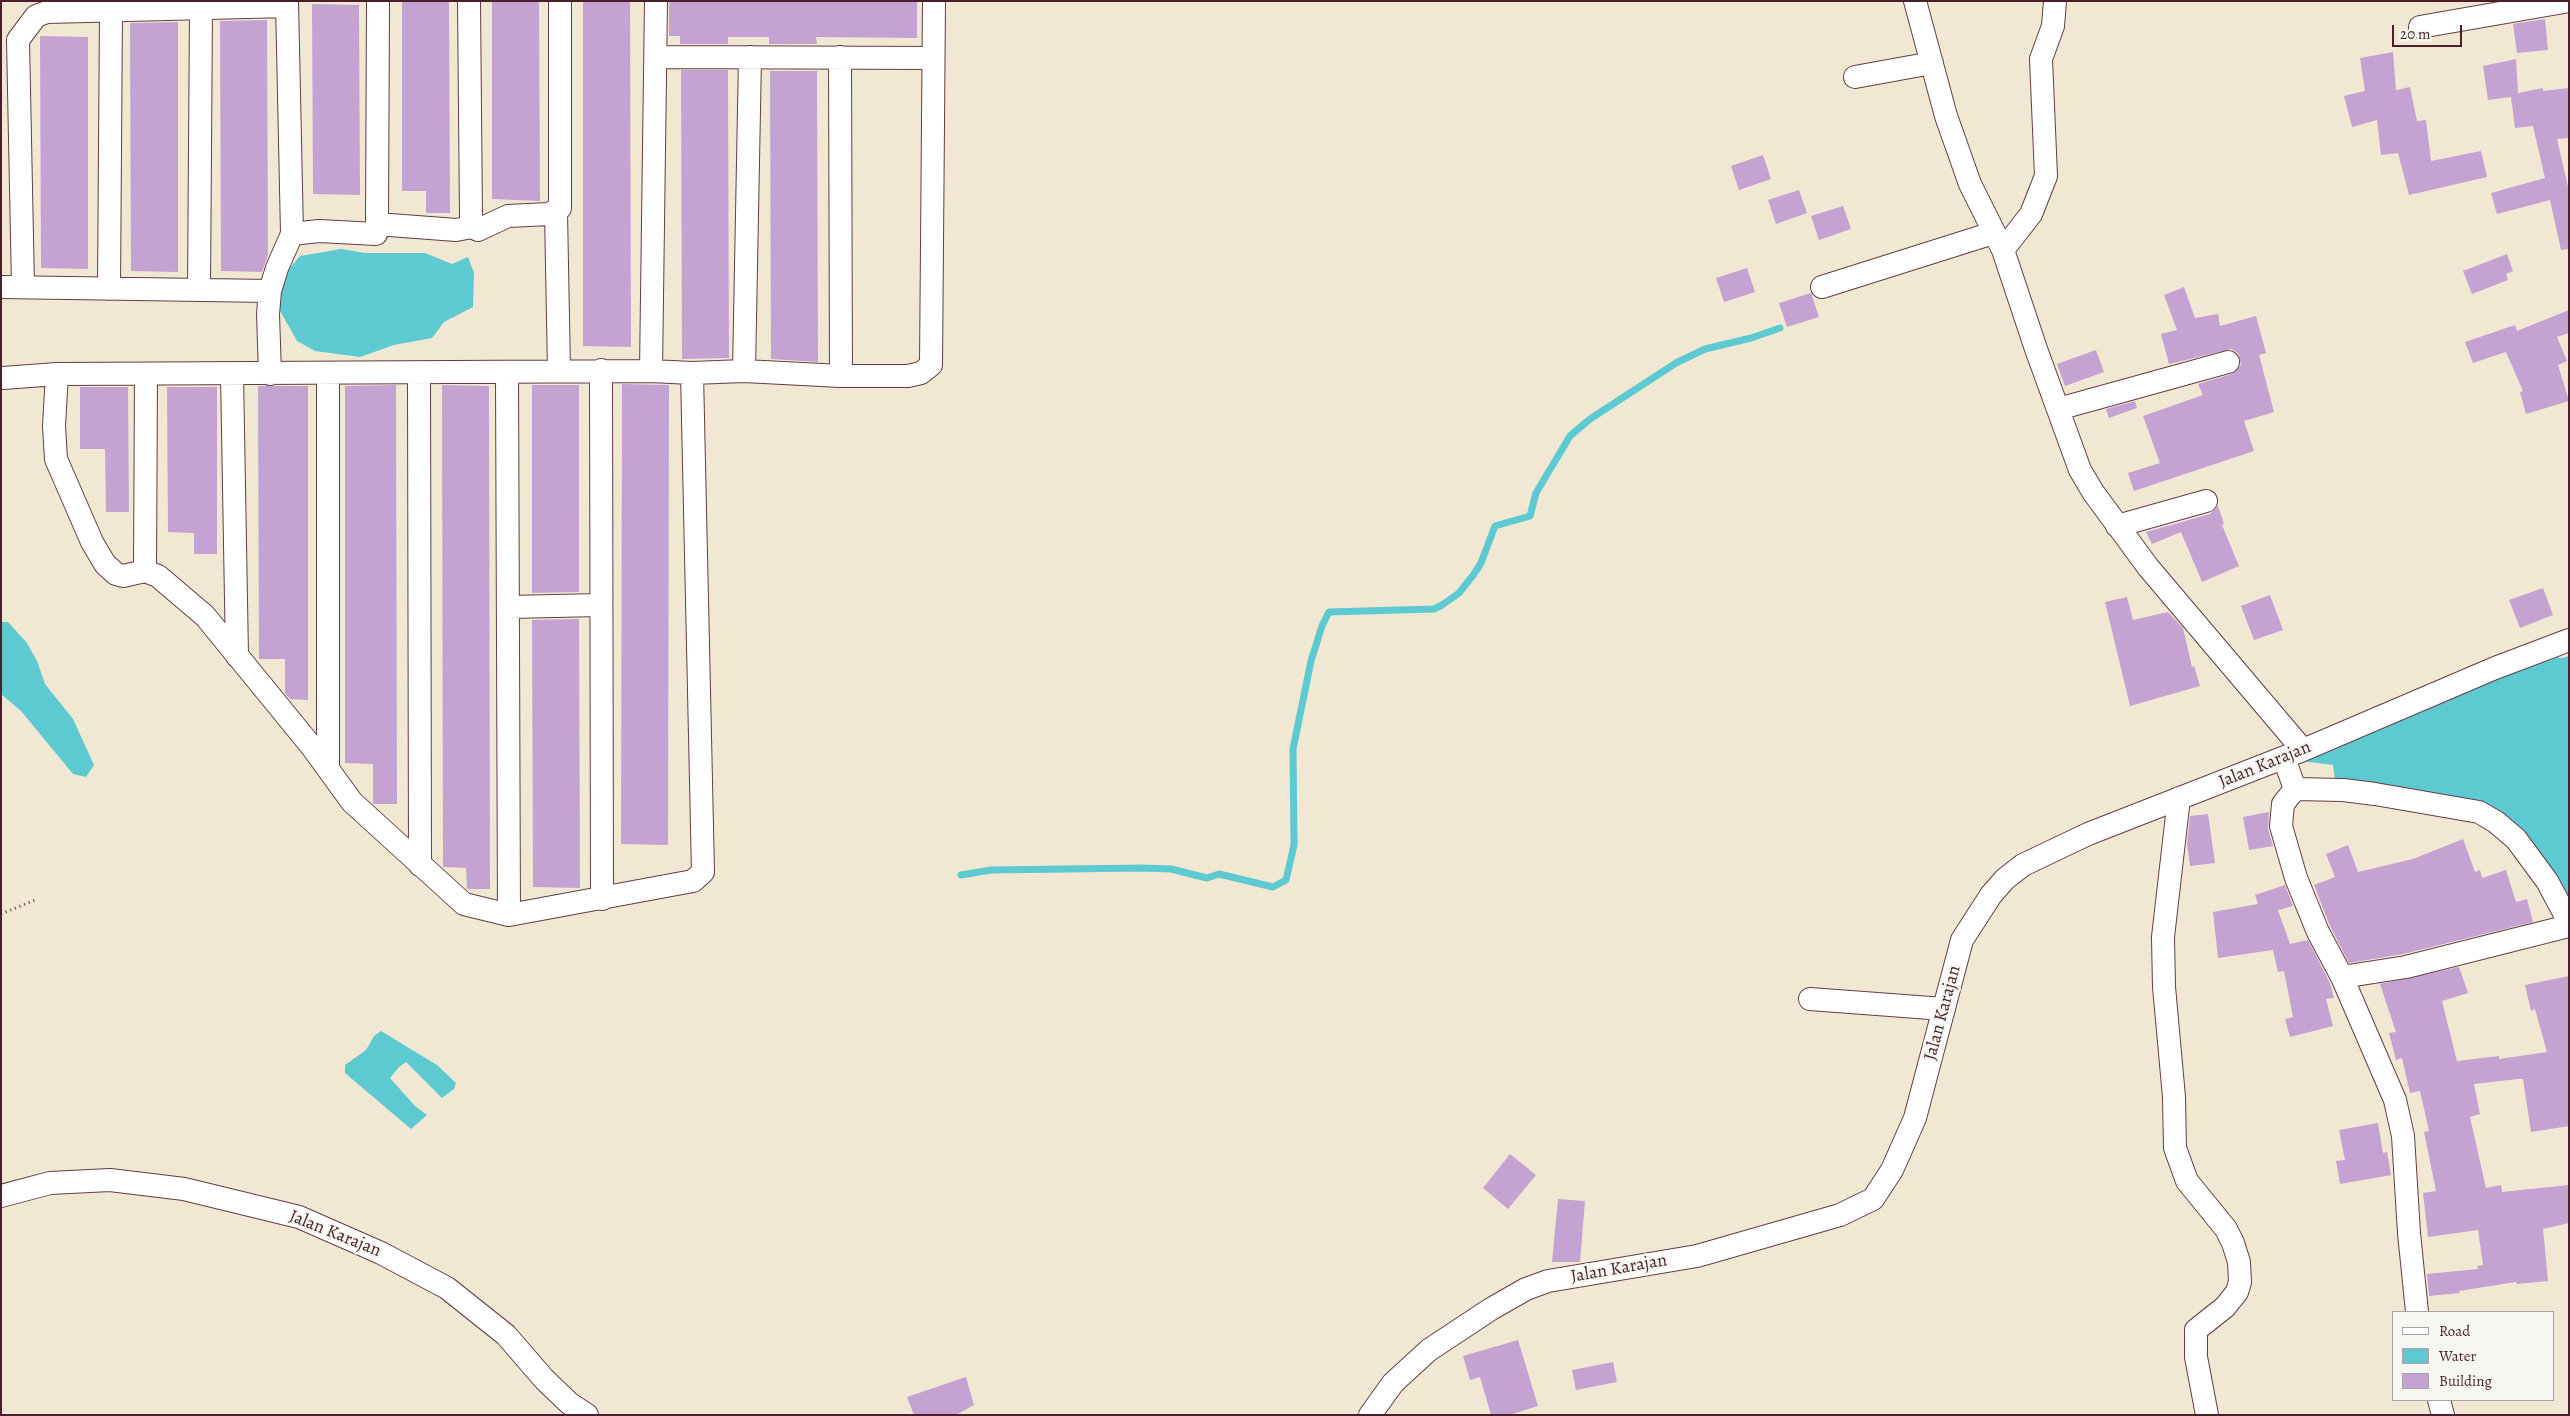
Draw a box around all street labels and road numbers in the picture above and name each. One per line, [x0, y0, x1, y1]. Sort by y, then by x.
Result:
street label: Jalan Karajan [2216, 737, 2314, 793]
street label: Jalan Karajan [1920, 963, 1966, 1063]
street label: Jalan Karajan [286, 1206, 384, 1262]
street label: Jalan Karajan [1569, 1250, 1669, 1288]

